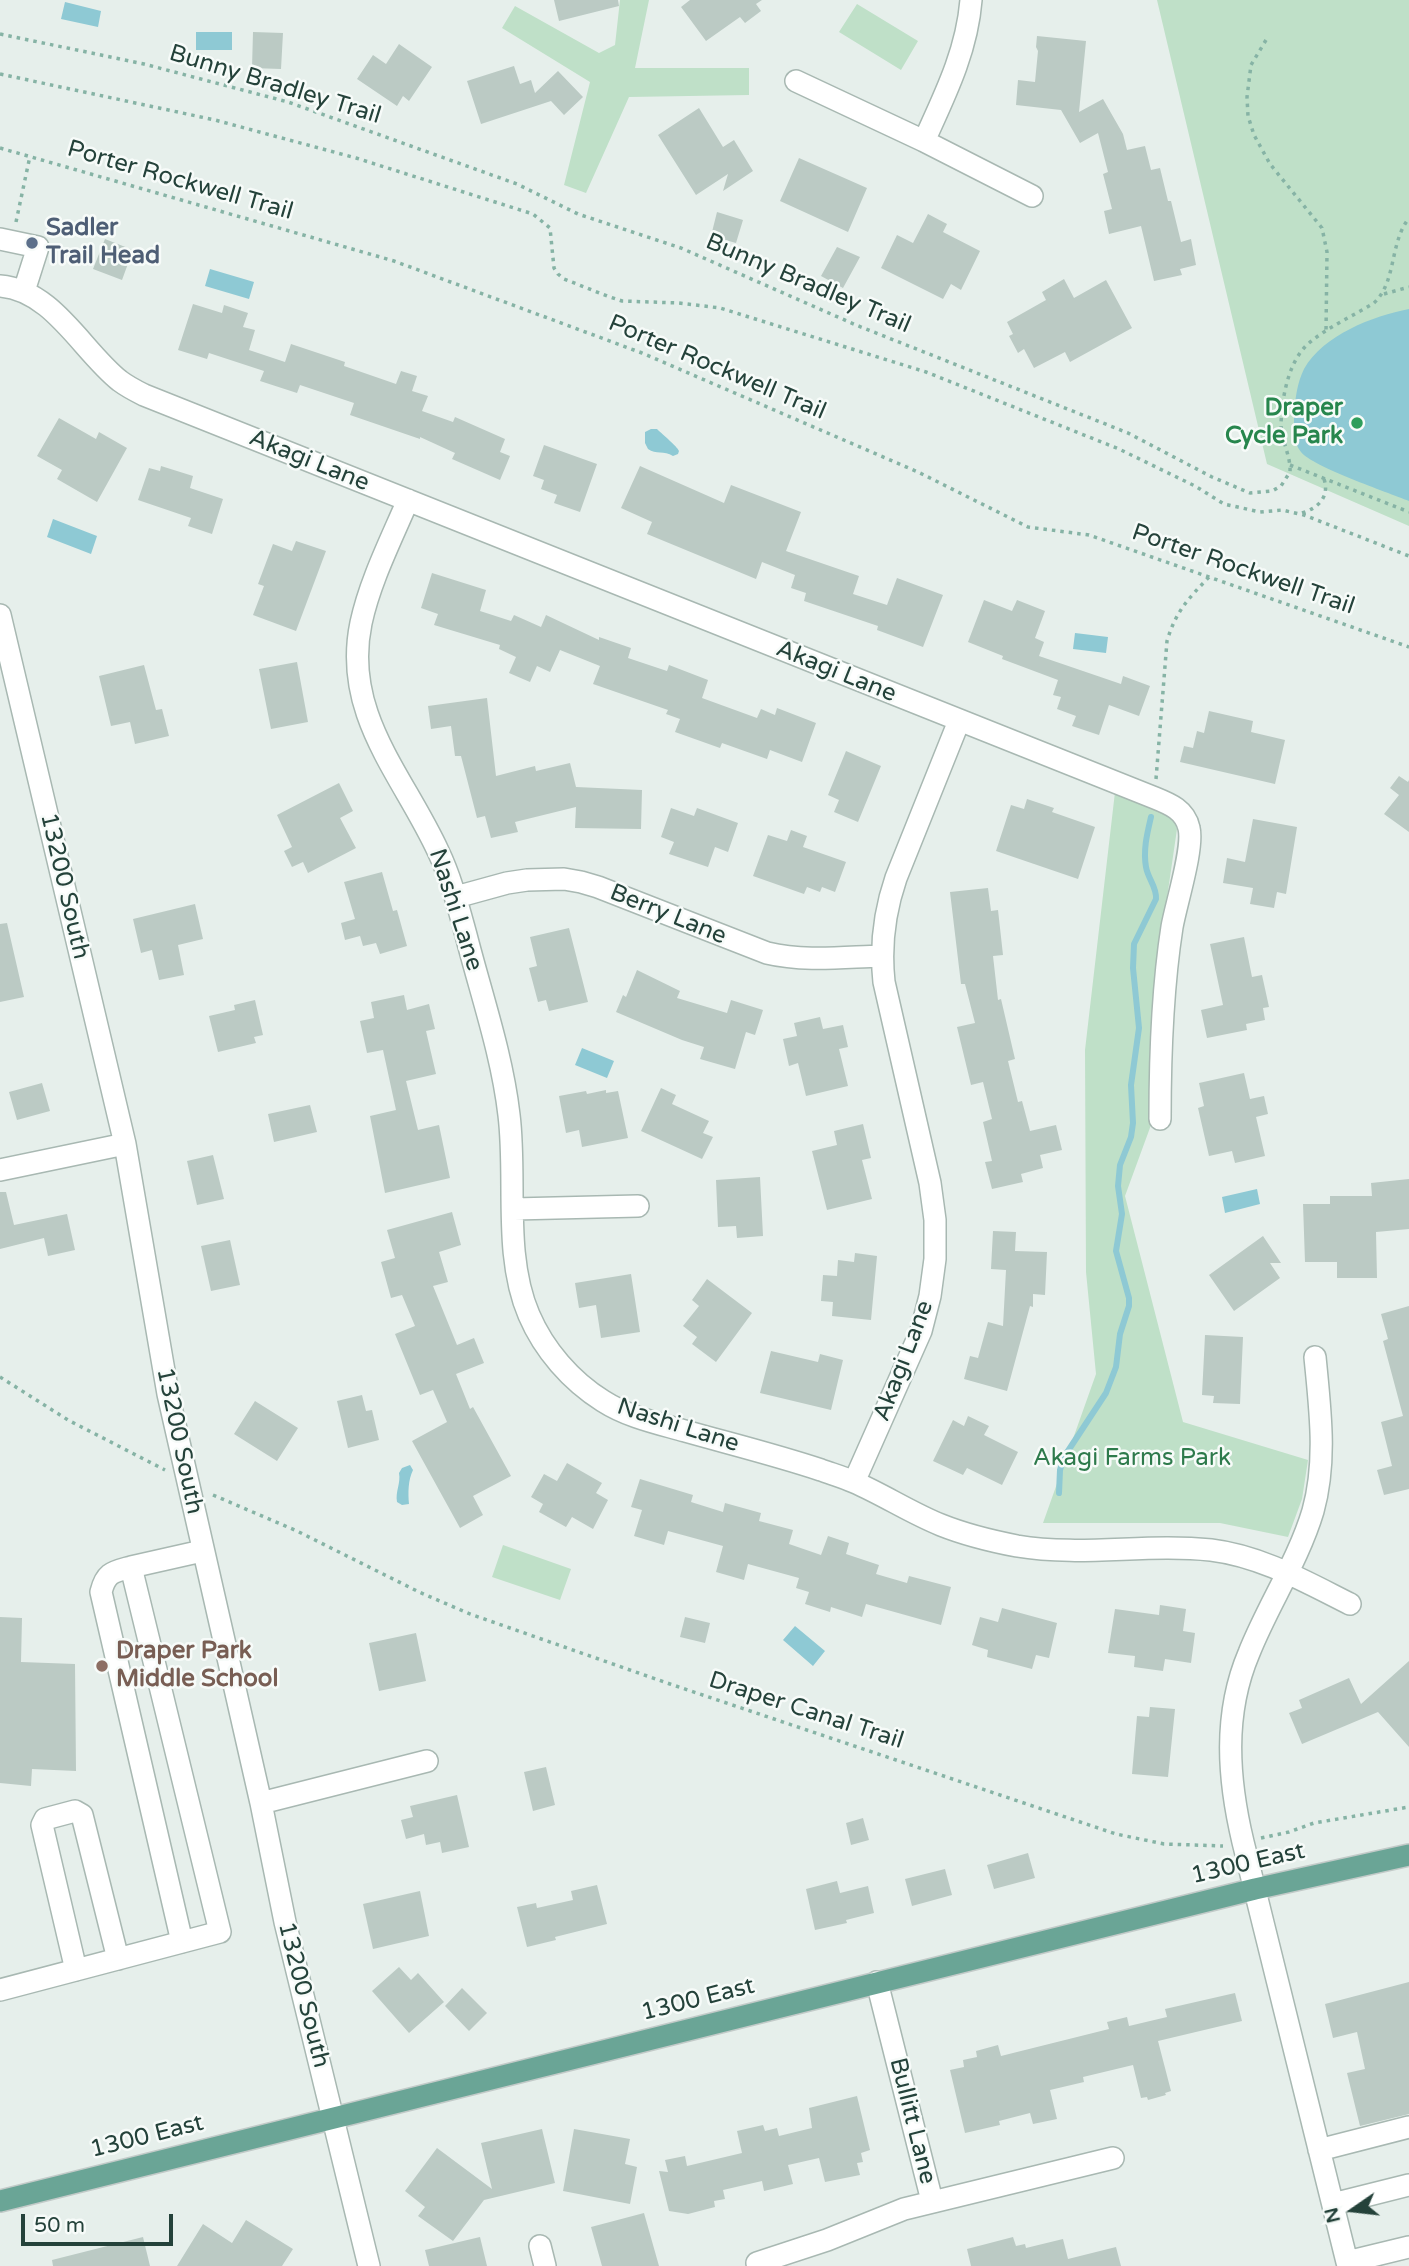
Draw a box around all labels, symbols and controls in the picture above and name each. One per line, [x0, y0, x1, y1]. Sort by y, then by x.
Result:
street label: Bunny Bradley Trail [166, 39, 384, 131]
street label: Porter Rockwell Trail [64, 135, 296, 227]
place label: Sadler Trail Head [46, 215, 160, 271]
street label: Bunny Bradley Trail [701, 228, 915, 340]
marker: Sadler Trail Head [24, 235, 40, 251]
street label: Porter Rockwell Trail [604, 309, 830, 427]
place label: Draper Cycle Park [1225, 395, 1343, 451]
marker: Draper Cycle Park [1349, 415, 1365, 431]
street label: Akagi Lane [245, 424, 373, 498]
street label: Porter Rockwell Trail [1128, 518, 1358, 622]
street label: Akagi Lane [772, 635, 900, 709]
street label: 13200 South [33, 810, 95, 962]
street label: Nashi Lane [422, 845, 488, 975]
street label: Berry Lane [606, 879, 730, 951]
street label: Akagi Lane [868, 1297, 940, 1425]
street label: 13200 South [149, 1365, 209, 1517]
street label: Nashi Lane [613, 1393, 743, 1459]
park label: Akagi Farms Park [1033, 1445, 1231, 1473]
place label: Draper Park Middle School [116, 1638, 278, 1694]
marker: Draper Park Middle School [94, 1658, 110, 1674]
street label: Draper Canal Trail [705, 1666, 907, 1756]
street label: 1300 East [1188, 1837, 1308, 1891]
street label: 13200 South [271, 1919, 335, 2071]
street label: 1300 East [638, 1972, 758, 2028]
street label: Bullitt Lane [882, 2055, 942, 2187]
street label: 1300 East [87, 2109, 207, 2165]
north arrow [1318, 2175, 1388, 2245]
scale bar [24, 2200, 177, 2244]
text: N [1320, 2205, 1345, 2225]
text: 50 m [34, 2213, 85, 2238]

